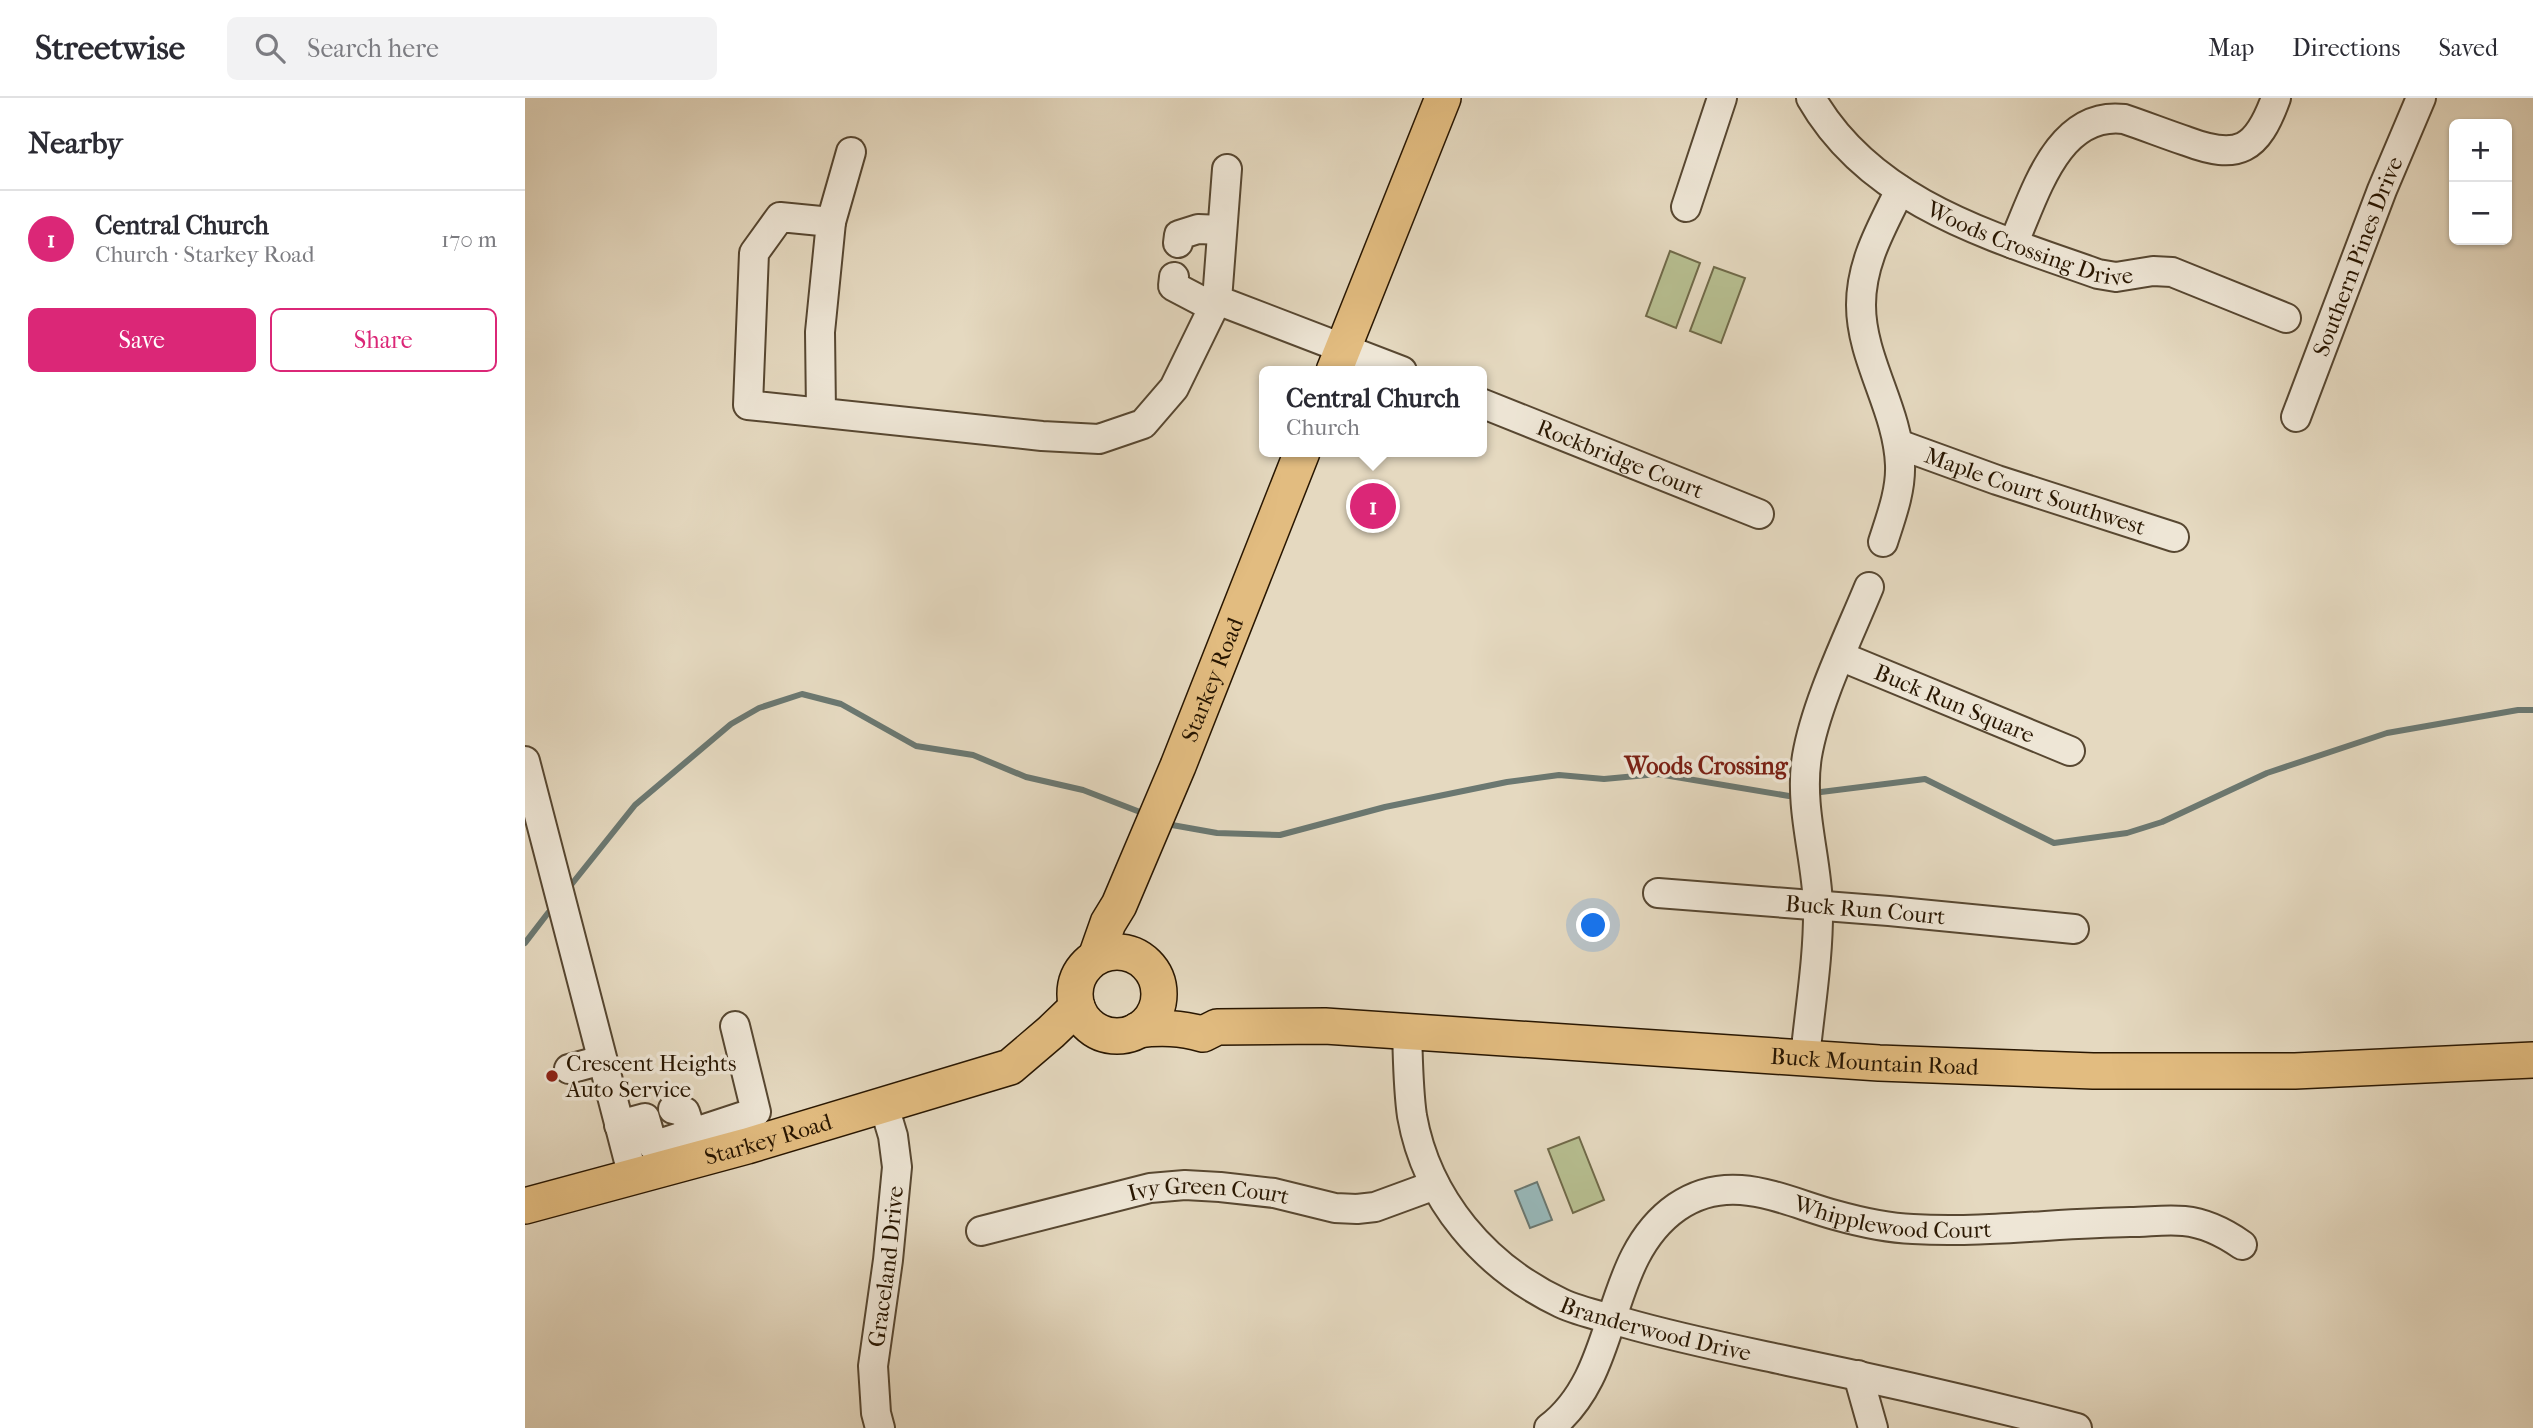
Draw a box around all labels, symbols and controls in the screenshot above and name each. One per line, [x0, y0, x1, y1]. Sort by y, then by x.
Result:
search box [227, 17, 717, 80]
text: Streetwise [35, 29, 185, 68]
icon: search [251, 29, 289, 67]
text: Search here [307, 33, 439, 64]
text: Map [2208, 34, 2254, 62]
text: Directions [2292, 34, 2400, 62]
text: Saved [2438, 34, 2498, 62]
map controls [2449, 119, 2512, 245]
button: + [2449, 119, 2512, 182]
text: Nearby [28, 126, 123, 161]
street label: Southern Pines Drive [2307, 153, 2409, 360]
button: − [2449, 182, 2512, 245]
street label: Woods Crossing Drive [1921, 195, 2135, 292]
text: Central Church [95, 210, 269, 241]
text: 1 [47, 226, 55, 253]
text: 170 m [441, 226, 497, 253]
text: Church · Starkey Road [95, 241, 315, 268]
button: Save [28, 308, 256, 372]
button: Share [270, 308, 497, 372]
popup [1259, 366, 1487, 457]
text: Central Church [1286, 383, 1460, 414]
text: Church [1286, 414, 1360, 441]
street label: Rockbridge Court [1533, 414, 1708, 505]
street label: Maple Court Southwest [1921, 442, 2149, 541]
pin: 1 [1350, 480, 1396, 532]
street label: Starkey Road [1176, 613, 1249, 746]
street label: Buck Run Square [1870, 659, 2039, 749]
district label: Woods Crossing [1623, 752, 1789, 780]
street label: Buck Run Court [1784, 890, 1947, 930]
your location [1576, 908, 1610, 942]
street label: Buck Mountain Road [1770, 1043, 1980, 1081]
place label: Crescent Heights Auto Service [565, 1050, 736, 1103]
marker: Crescent Heights Auto Service [544, 1068, 560, 1084]
street label: Starkey Road [701, 1108, 835, 1171]
street label: Ivy Green Court [1125, 1172, 1292, 1210]
street label: Graceland Drive [863, 1185, 909, 1349]
street label: Whipplewood Court [1789, 1190, 1992, 1244]
street label: Branderwood Drive [1556, 1291, 1753, 1367]

